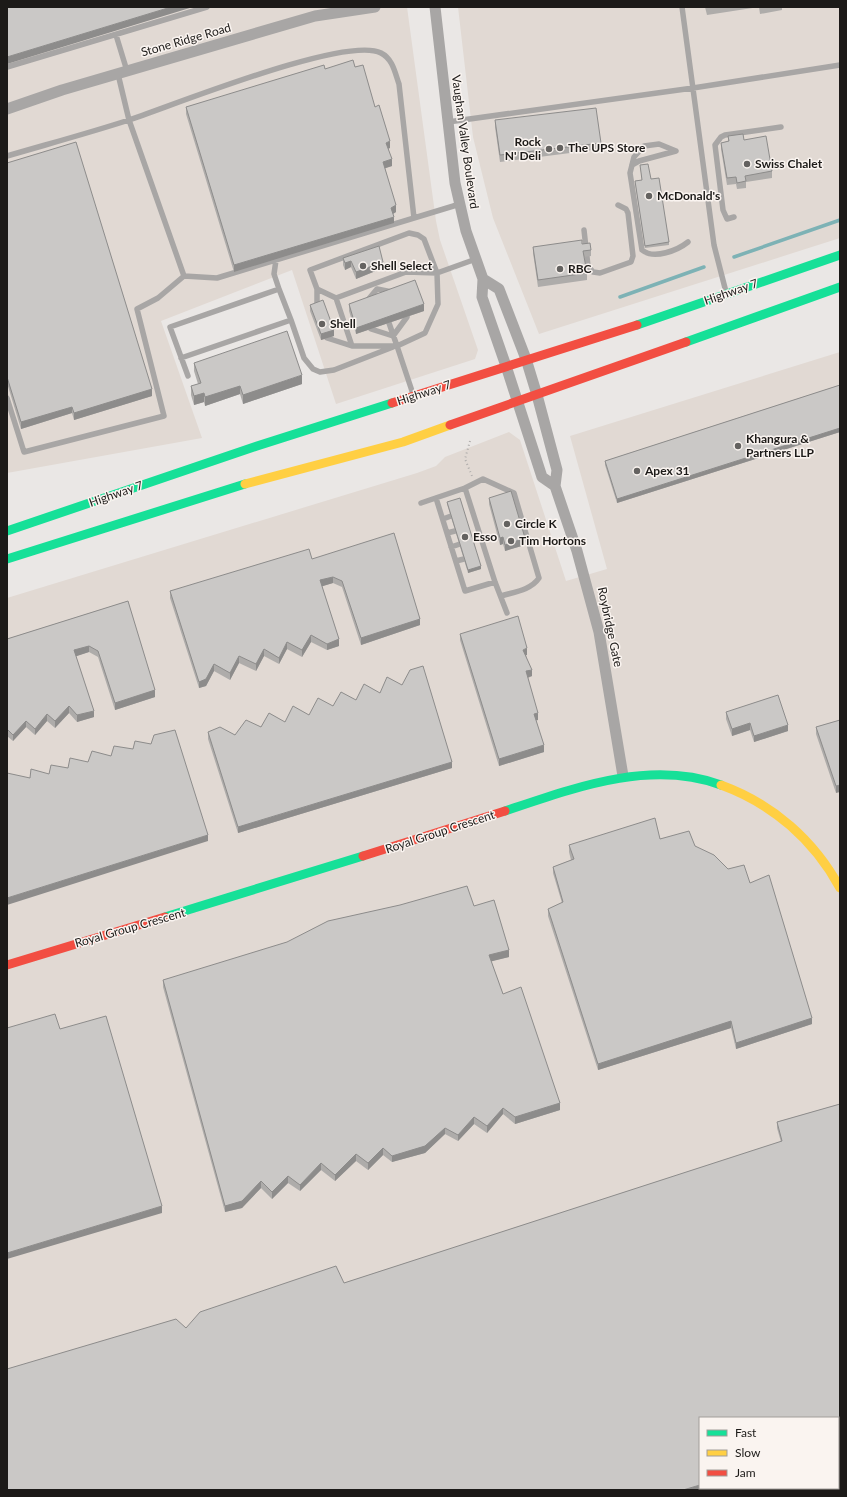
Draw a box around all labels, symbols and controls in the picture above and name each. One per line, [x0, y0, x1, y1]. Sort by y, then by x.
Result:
street label: Stone Ridge Road [139, 20, 232, 59]
street label: Vaughan Valley Boulevard [449, 74, 482, 210]
place label: Rock N' Deli [505, 134, 542, 163]
place label: The UPS Store [568, 140, 646, 155]
marker: The UPS Store [555, 143, 565, 153]
marker: Rock N' Deli [544, 144, 554, 154]
place label: Swiss Chalet [755, 156, 823, 171]
marker: Swiss Chalet [742, 159, 752, 169]
place label: McDonald's [657, 188, 720, 203]
marker: McDonald's [644, 191, 654, 201]
place label: Shell Select [371, 258, 433, 273]
marker: Shell Select [358, 261, 368, 271]
place label: RBC [568, 261, 592, 276]
marker: RBC [555, 264, 565, 274]
street label: Highway 7 [702, 275, 760, 308]
place label: Shell [330, 316, 356, 331]
marker: Shell [317, 319, 327, 329]
street label: Highway 7 [395, 377, 453, 408]
place label: Khangura & Partners LLP [746, 431, 815, 460]
marker: Khangura & Partners LLP [733, 441, 743, 451]
place label: Apex 31 [644, 463, 690, 478]
marker: Apex 31 [632, 466, 642, 476]
street label: Highway 7 [87, 477, 145, 510]
place label: Circle K [515, 516, 557, 531]
marker: Circle K [502, 519, 512, 529]
place label: Esso [473, 529, 497, 544]
marker: Esso [460, 532, 470, 542]
place label: Tim Hortons [519, 533, 586, 548]
marker: Tim Hortons [506, 536, 516, 546]
street label: Roybridge Gate [595, 586, 626, 668]
street label: Royal Group Crescent [383, 807, 497, 856]
street label: Royal Group Crescent [73, 904, 188, 950]
legend [699, 1417, 839, 1489]
text: Fast [735, 1425, 757, 1440]
text: Slow [735, 1445, 761, 1460]
text: Jam [735, 1465, 756, 1480]

